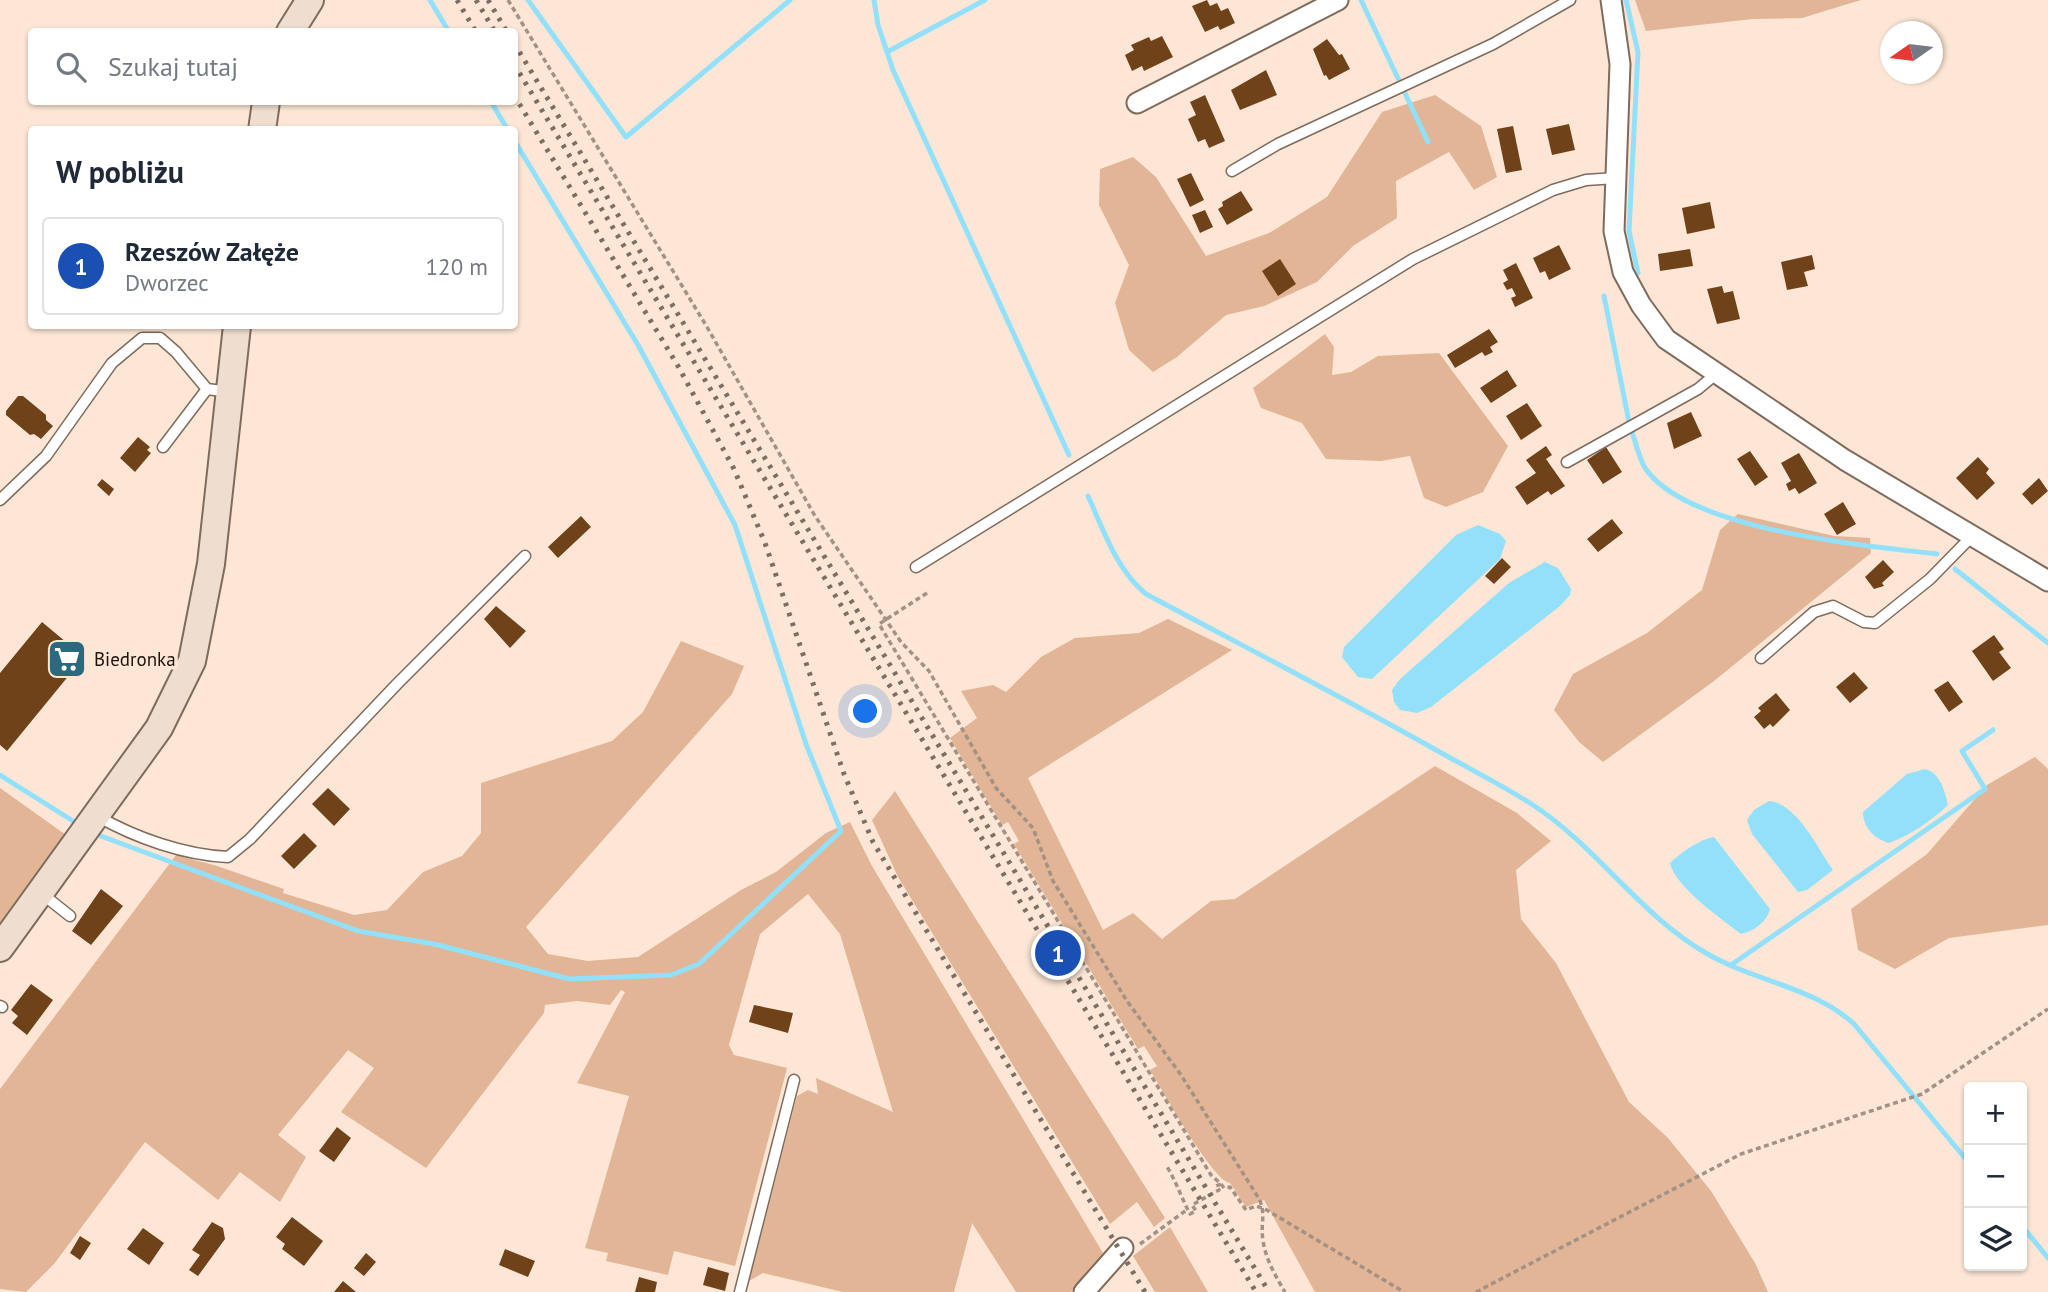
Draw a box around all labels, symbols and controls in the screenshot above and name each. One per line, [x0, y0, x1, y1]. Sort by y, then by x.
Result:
north arrow [1880, 21, 1943, 84]
search box [28, 28, 518, 105]
icon: search [52, 48, 90, 86]
text: Szukaj tutaj [108, 50, 238, 83]
text: W pobliżu [56, 152, 184, 191]
text: Rzeszów Załęże [125, 235, 299, 268]
text: 1 [74, 252, 88, 281]
text: 120 m [426, 252, 488, 281]
text: Dworzec [125, 268, 209, 297]
supermarket icon: Biedronka [46, 638, 88, 680]
place label: Biedronka [94, 647, 176, 671]
your location [848, 694, 882, 728]
pin: 1 [1035, 927, 1081, 979]
map controls [1964, 1082, 2027, 1271]
button: + [1964, 1082, 2027, 1145]
button: − [1964, 1145, 2027, 1208]
button: layers [1964, 1208, 2027, 1271]

